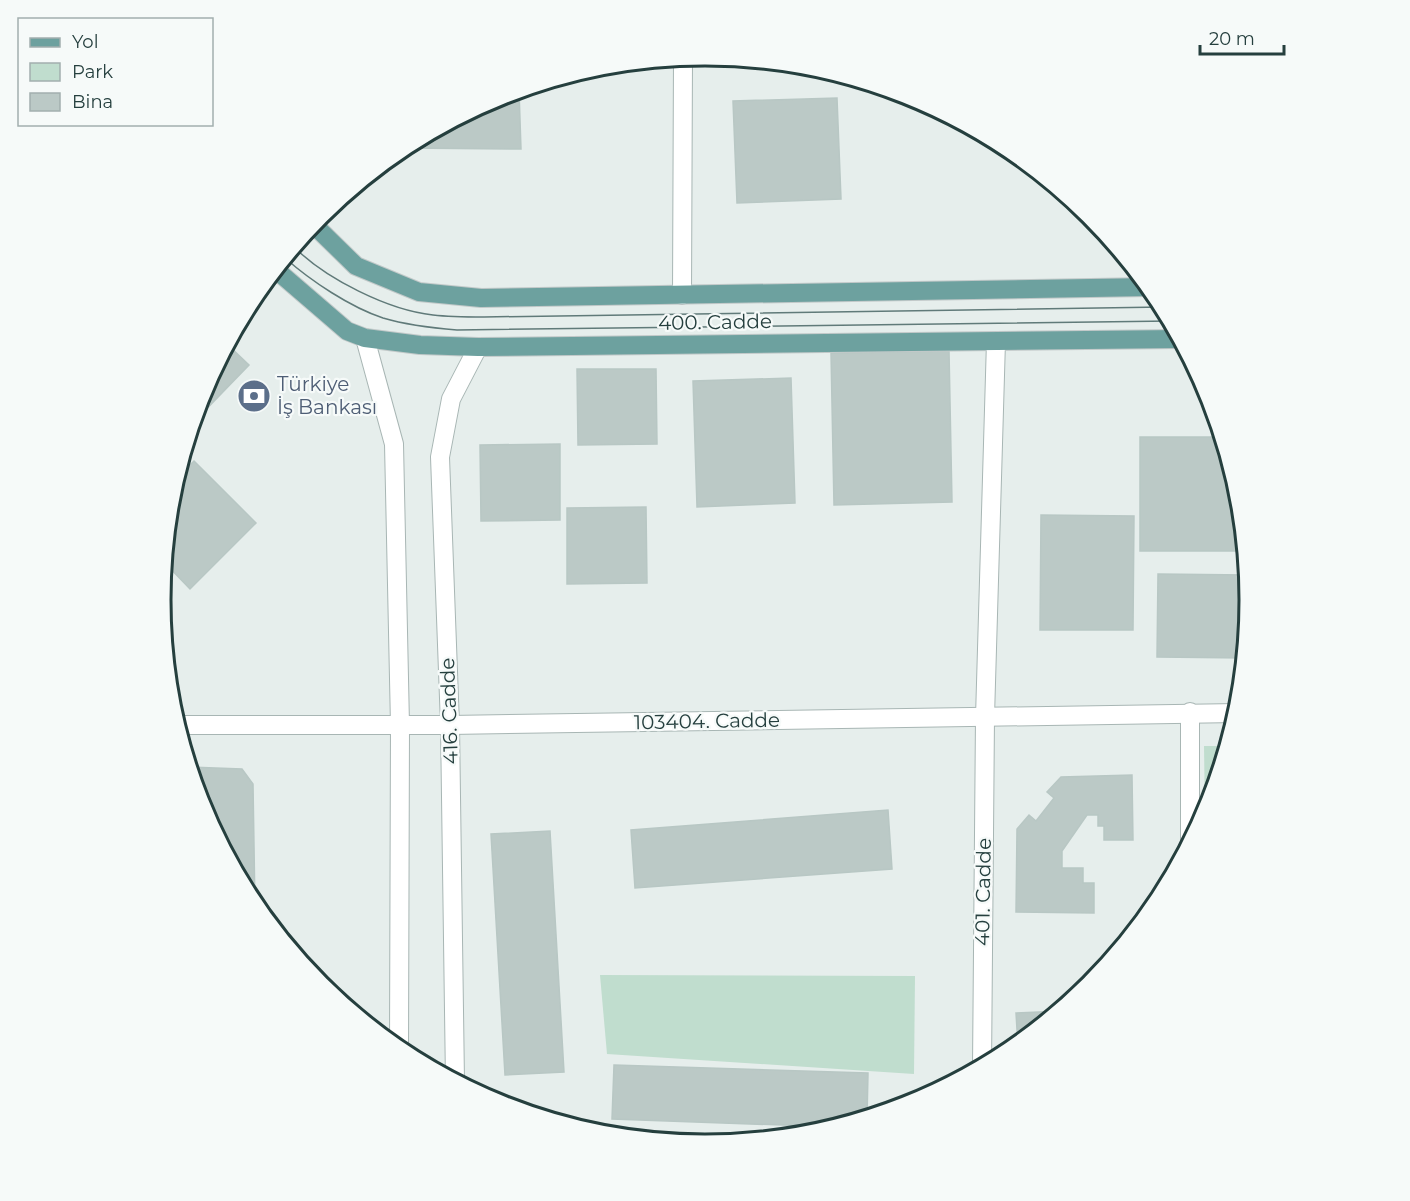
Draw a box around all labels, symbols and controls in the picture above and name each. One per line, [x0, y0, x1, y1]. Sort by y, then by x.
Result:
legend [18, 18, 213, 126]
scale bar [1200, 18, 1284, 56]
text: 20 m [1209, 28, 1255, 50]
text: Yol [72, 31, 98, 53]
text: Park [72, 61, 113, 83]
text: Bina [72, 91, 113, 113]
street label: 400. Cadde [658, 309, 772, 335]
place label: Türkiye İş Bankası [277, 372, 377, 419]
bank icon: Türkiye İş Bankası [236, 378, 272, 414]
street label: 416. Cadde [435, 657, 463, 765]
street label: 103404. Cadde [634, 708, 780, 734]
street label: 401. Cadde [970, 838, 996, 946]

